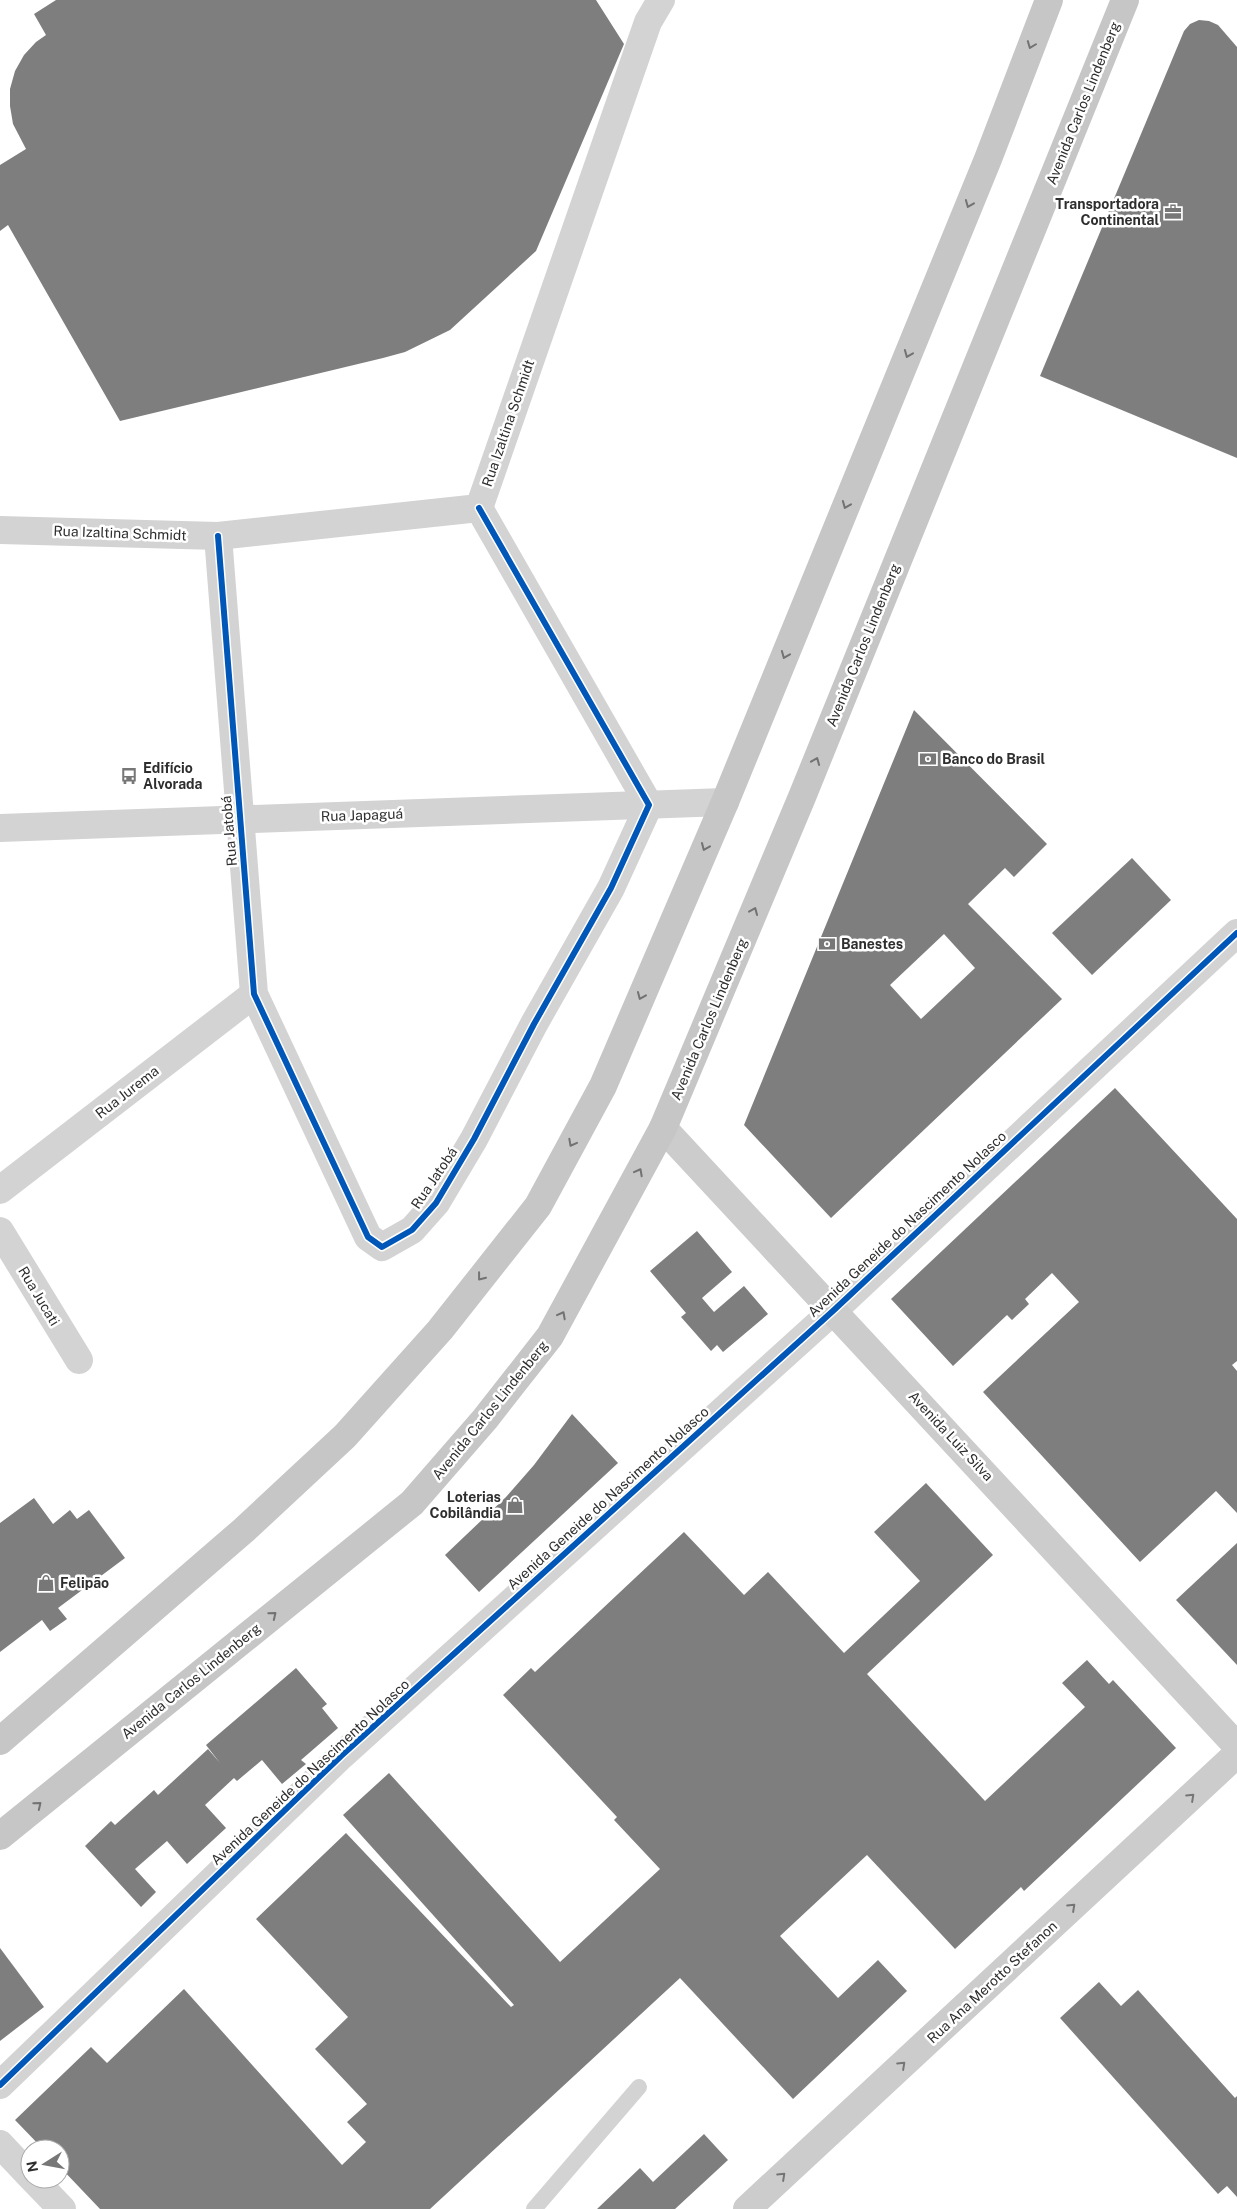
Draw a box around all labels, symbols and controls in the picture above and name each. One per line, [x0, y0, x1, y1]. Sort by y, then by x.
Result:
street label: Avenida Carlos Lindenberg [1043, 19, 1123, 187]
one-way arrow [1027, 41, 1037, 49]
place label: Transportadora Continental [1055, 196, 1159, 228]
one-way arrow [965, 199, 976, 208]
office icon: Transportadora Continental [1163, 202, 1183, 222]
one-way arrow [904, 349, 914, 358]
street label: Rua Izaltina Schmidt [479, 357, 537, 489]
one-way arrow [842, 500, 853, 509]
street label: Rua Izaltina Schmidt [53, 523, 187, 543]
street label: Avenida Carlos Lindenberg [823, 561, 903, 729]
one-way arrow [781, 650, 791, 659]
bank icon: Banco do Brasil [918, 749, 938, 769]
place label: Banco do Brasil [942, 751, 1045, 767]
one-way arrow [810, 757, 820, 766]
place label: Edifício Alvorada [143, 760, 203, 792]
bus stop icon: Edifício Alvorada [119, 766, 139, 786]
street label: Rua Jatobá [218, 795, 240, 867]
street label: Rua Japaguá [321, 806, 403, 824]
one-way arrow [701, 842, 712, 851]
one-way arrow [747, 907, 758, 916]
bank icon: Banestes [817, 934, 837, 954]
street label: Avenida Carlos Lindenberg [668, 935, 751, 1102]
place label: Banestes [841, 936, 903, 952]
one-way arrow [637, 991, 648, 1000]
street label: Rua Jurema [92, 1062, 162, 1122]
street label: Avenida Geneide do Nascimento Nolasco [805, 1128, 1009, 1320]
one-way arrow [568, 1138, 578, 1147]
street label: Rua Jatobá [408, 1144, 460, 1212]
one-way arrow [633, 1168, 643, 1177]
street label: Rua Jucati [15, 1264, 63, 1328]
one-way arrow [478, 1272, 487, 1281]
one-way arrow [556, 1311, 566, 1320]
street label: Avenida Carlos Lindenberg [429, 1337, 551, 1483]
street label: Avenida Luiz Silva [905, 1388, 997, 1484]
street label: Avenida Geneide do Nascimento Nolasco [504, 1403, 712, 1593]
place label: Loterias Cobilândia [430, 1489, 501, 1521]
shop icon: Loterias Cobilândia [505, 1495, 525, 1515]
shop icon: Felipão [36, 1573, 56, 1593]
place label: Felipão [60, 1575, 109, 1591]
one-way arrow [267, 1612, 276, 1620]
street label: Avenida Carlos Lindenberg [118, 1620, 264, 1742]
street label: Avenida Geneide do Nascimento Nolasco [208, 1676, 412, 1868]
one-way arrow [1186, 1794, 1195, 1803]
one-way arrow [32, 1803, 41, 1811]
one-way arrow [1066, 1904, 1075, 1913]
street label: Rua Ana Merotto Stefanon [924, 1918, 1060, 2046]
one-way arrow [896, 2062, 905, 2071]
north arrow [20, 2139, 70, 2189]
text: N [23, 2160, 41, 2173]
one-way arrow [777, 2173, 786, 2182]

